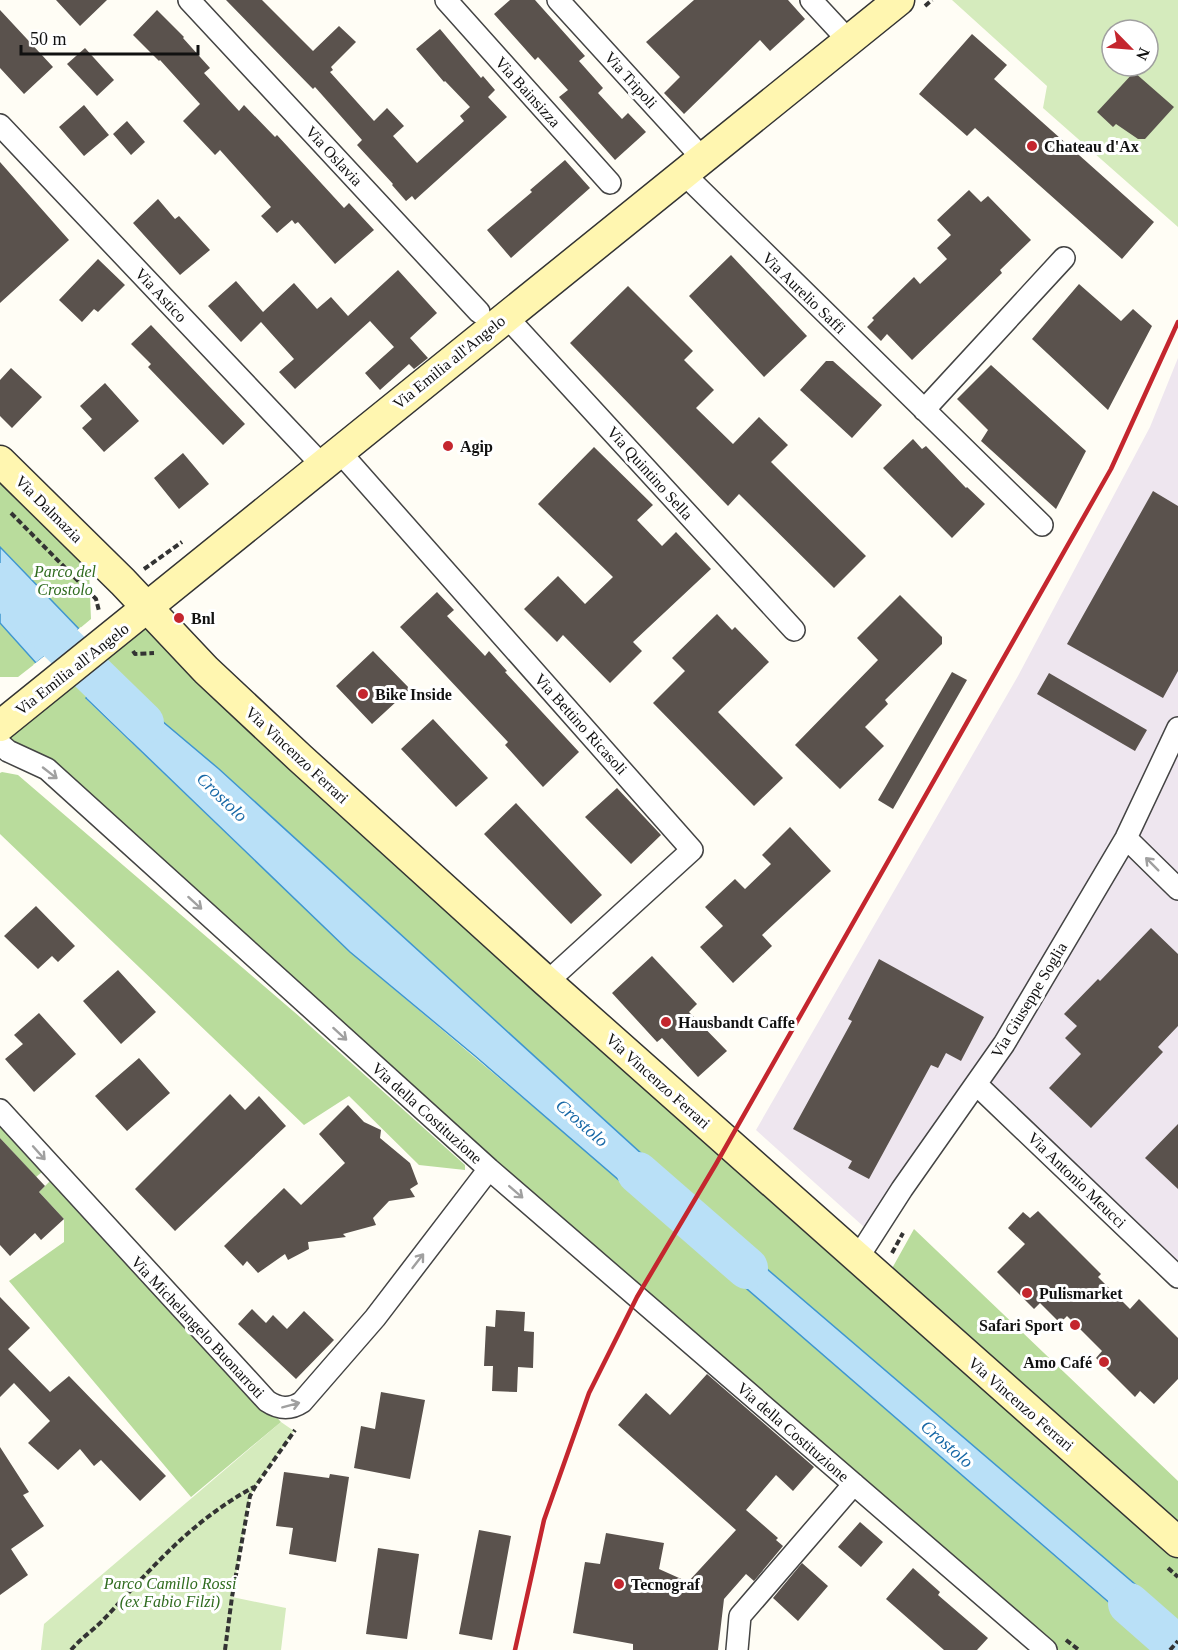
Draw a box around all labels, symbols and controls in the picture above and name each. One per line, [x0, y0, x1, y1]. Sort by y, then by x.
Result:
scale bar [21, 18, 198, 56]
north arrow [1100, 18, 1160, 78]
text: 50 m [30, 29, 67, 49]
text: N [1133, 45, 1153, 63]
street label: Via Tripoli [601, 48, 661, 113]
street label: Via Bainsizza [492, 53, 564, 131]
street label: Via Oslavia [302, 123, 366, 189]
place label: Chateau d'Ax [1044, 138, 1139, 155]
marker: Chateau d'Ax [1025, 139, 1039, 153]
street label: Via Aurelio Saffi [759, 249, 849, 337]
street label: Via Astico [132, 265, 190, 325]
street label: Via Emilia all'Angelo [390, 312, 509, 413]
street label: Via Quintino Sella [604, 423, 696, 523]
place label: Agip [460, 438, 493, 456]
marker: Agip [441, 439, 455, 453]
street label: Via Dalmazia [12, 472, 86, 546]
park label: Parco del Crostolo [33, 563, 97, 598]
place label: Bnl [191, 610, 216, 627]
marker: Bnl [172, 611, 186, 625]
street label: Via Emilia all'Angelo [12, 620, 133, 719]
street label: Via Bettino Ricasoli [531, 670, 631, 778]
place label: Bike Inside [375, 686, 452, 703]
marker: Bike Inside [356, 687, 370, 701]
street label: Via Vincenzo Ferrari [242, 703, 352, 807]
one-way arrow [42, 766, 58, 779]
water label: Crostolo [193, 768, 251, 826]
one-way arrow [1145, 856, 1160, 871]
one-way arrow [187, 896, 202, 910]
street label: Via Giuseppe Soglia [988, 939, 1071, 1061]
place label: Hausbandt Caffe [678, 1014, 795, 1031]
marker: Hausbandt Caffe [659, 1015, 673, 1029]
one-way arrow [332, 1027, 347, 1041]
street label: Via Vincenzo Ferrari [603, 1030, 714, 1132]
street label: Via della Costituzione [369, 1059, 485, 1167]
water label: Crostolo [552, 1095, 612, 1151]
street label: Via Antonio Meucci [1024, 1129, 1130, 1232]
one-way arrow [32, 1145, 46, 1160]
one-way arrow [508, 1186, 524, 1199]
street label: Via Michelangelo Buonarroti [127, 1253, 269, 1402]
one-way arrow [412, 1253, 425, 1269]
place label: Pulismarket [1039, 1285, 1123, 1302]
marker: Pulismarket [1020, 1286, 1034, 1300]
place label: Safari Sport [979, 1317, 1064, 1335]
marker: Safari Sport [1068, 1318, 1082, 1332]
street label: Via Vincenzo Ferrari [965, 1354, 1077, 1455]
place label: Amo Café [1023, 1354, 1092, 1371]
marker: Amo Café [1097, 1355, 1111, 1369]
street label: Via della Costituzione [734, 1379, 852, 1485]
one-way arrow [281, 1399, 300, 1411]
water label: Crostolo [917, 1416, 977, 1472]
park label: Parco Camillo Rossi (ex Fabio Filzi) [103, 1575, 236, 1611]
place label: Tecnograf [631, 1576, 700, 1594]
marker: Tecnograf [612, 1577, 626, 1591]

